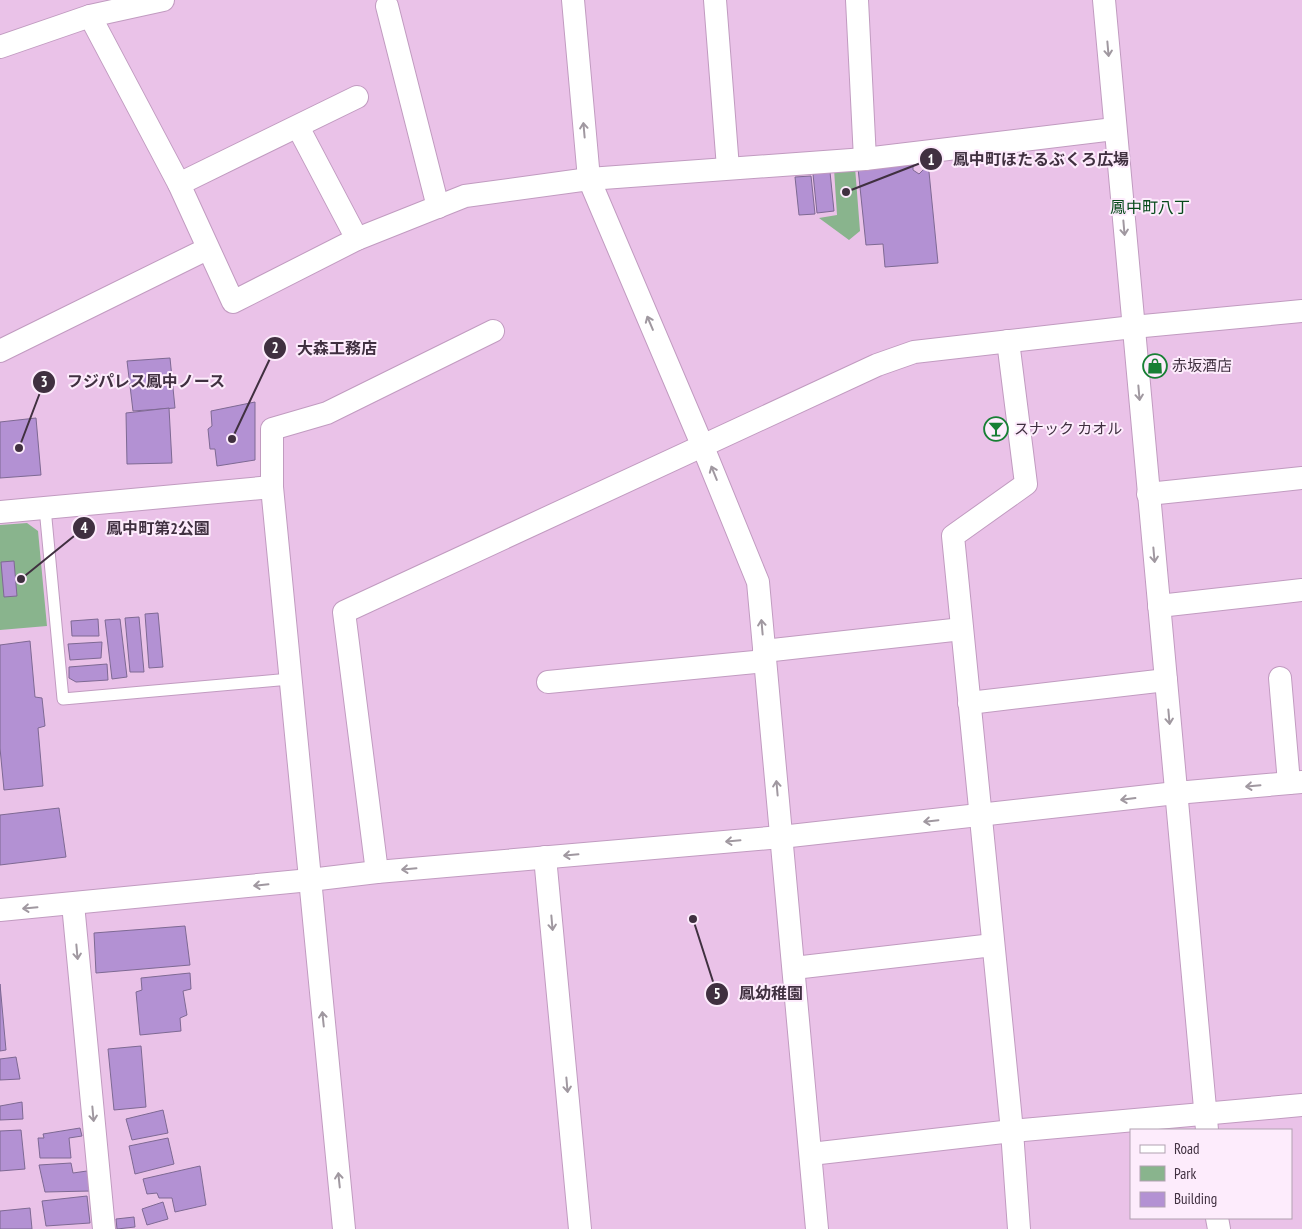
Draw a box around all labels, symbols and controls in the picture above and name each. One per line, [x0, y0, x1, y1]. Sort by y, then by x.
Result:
one-way arrow [1103, 40, 1112, 56]
one-way arrow [580, 123, 589, 139]
callout: 鳳中町ほたるぶくろ広場 [918, 144, 1139, 175]
text: 鳳中町ほたるぶくろ広場 [953, 149, 1129, 169]
text: 1 [927, 150, 935, 169]
district label: 鳳中町八丁 [1110, 197, 1190, 217]
one-way arrow [1119, 220, 1128, 236]
one-way arrow [645, 316, 655, 331]
callout: 大森工務店 [262, 333, 387, 364]
text: 2 [271, 338, 279, 357]
text: 大森工務店 [297, 338, 377, 358]
shop icon: 赤坂酒店 [1142, 353, 1168, 379]
place label: 赤坂酒店 [1172, 356, 1232, 375]
callout: フジパレス鳳中ノース [31, 366, 236, 397]
text: フジパレス鳳中ノース [67, 371, 225, 391]
text: 3 [40, 372, 48, 391]
one-way arrow [1134, 385, 1144, 401]
bar icon: スナック カオル [983, 416, 1009, 442]
place label: スナック カオル [1014, 419, 1122, 438]
one-way arrow [709, 466, 718, 481]
callout: 鳳中町第2公園 [71, 513, 220, 544]
text: 4 [80, 518, 88, 537]
text: 鳳中町第2公園 [106, 518, 210, 538]
one-way arrow [1149, 547, 1159, 563]
one-way arrow [757, 619, 767, 635]
one-way arrow [1164, 708, 1174, 724]
one-way arrow [772, 781, 782, 797]
one-way arrow [1246, 782, 1262, 791]
one-way arrow [1120, 794, 1136, 804]
one-way arrow [924, 816, 940, 826]
one-way arrow [725, 836, 741, 846]
one-way arrow [563, 850, 579, 859]
one-way arrow [401, 864, 417, 874]
one-way arrow [254, 880, 270, 890]
one-way arrow [22, 903, 38, 913]
one-way arrow [547, 914, 556, 930]
one-way arrow [73, 944, 82, 960]
callout: 鳳幼稚園 [704, 978, 813, 1009]
text: 鳳幼稚園 [739, 983, 803, 1003]
text: 5 [713, 984, 721, 1003]
one-way arrow [319, 1011, 328, 1027]
one-way arrow [562, 1076, 571, 1092]
one-way arrow [88, 1106, 98, 1122]
legend [1130, 1129, 1292, 1219]
text: Road [1174, 1139, 1200, 1158]
text: Park [1174, 1164, 1196, 1183]
one-way arrow [334, 1173, 344, 1189]
text: Building [1174, 1189, 1217, 1208]

